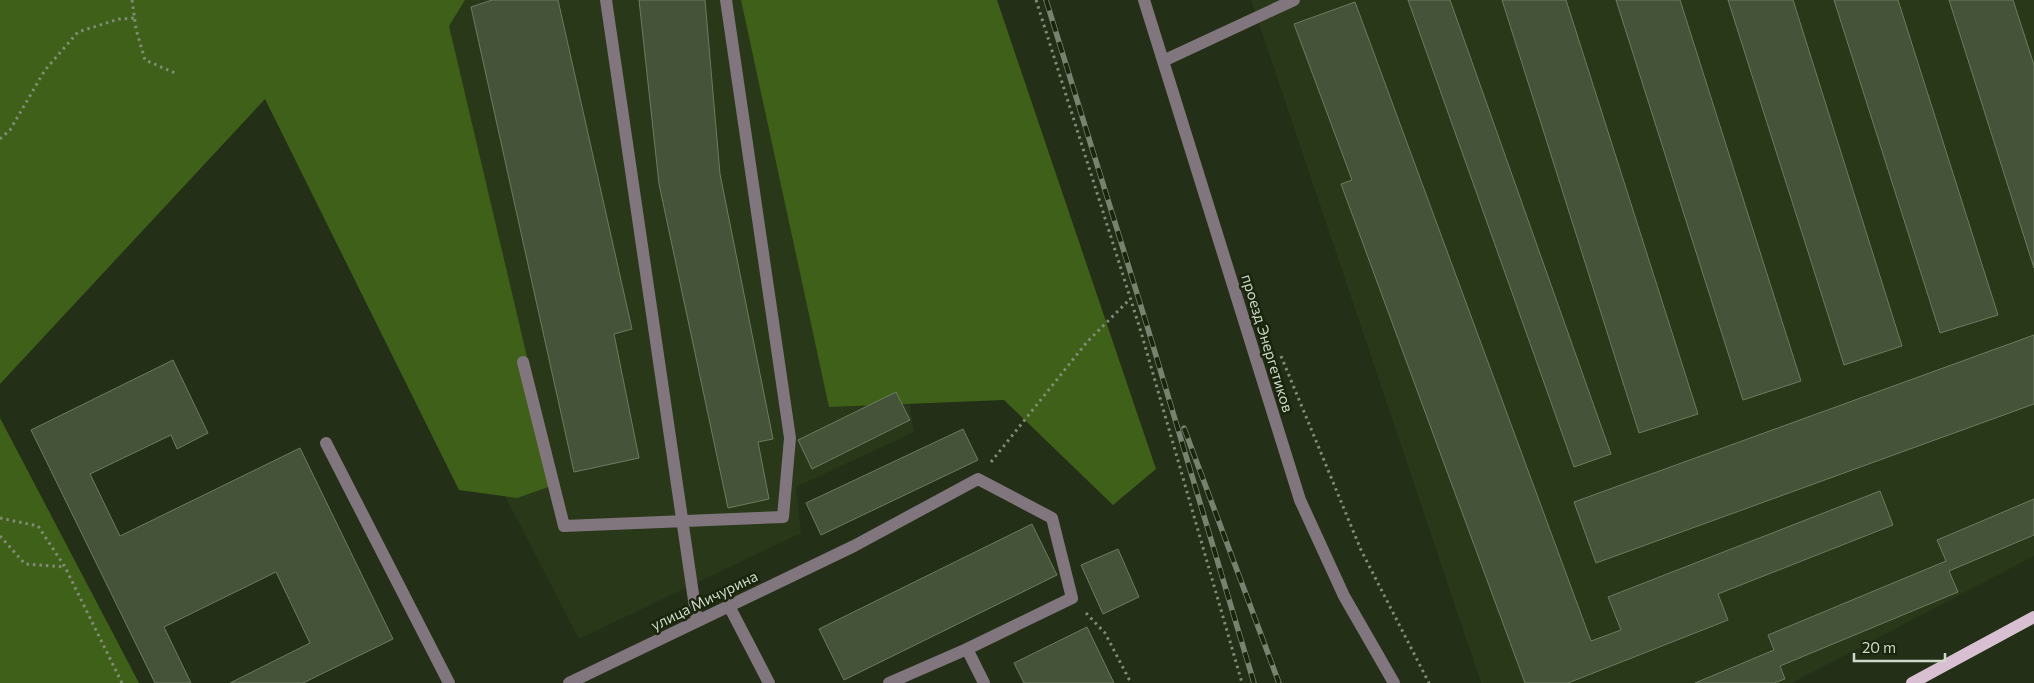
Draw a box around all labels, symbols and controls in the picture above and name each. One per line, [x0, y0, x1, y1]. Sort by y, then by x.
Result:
street label: проезд Энергетиков [1238, 272, 1298, 414]
street label: улица Мичурина [648, 566, 760, 634]
scale bar [1854, 630, 1945, 662]
text: 20 m [1862, 638, 1896, 656]

